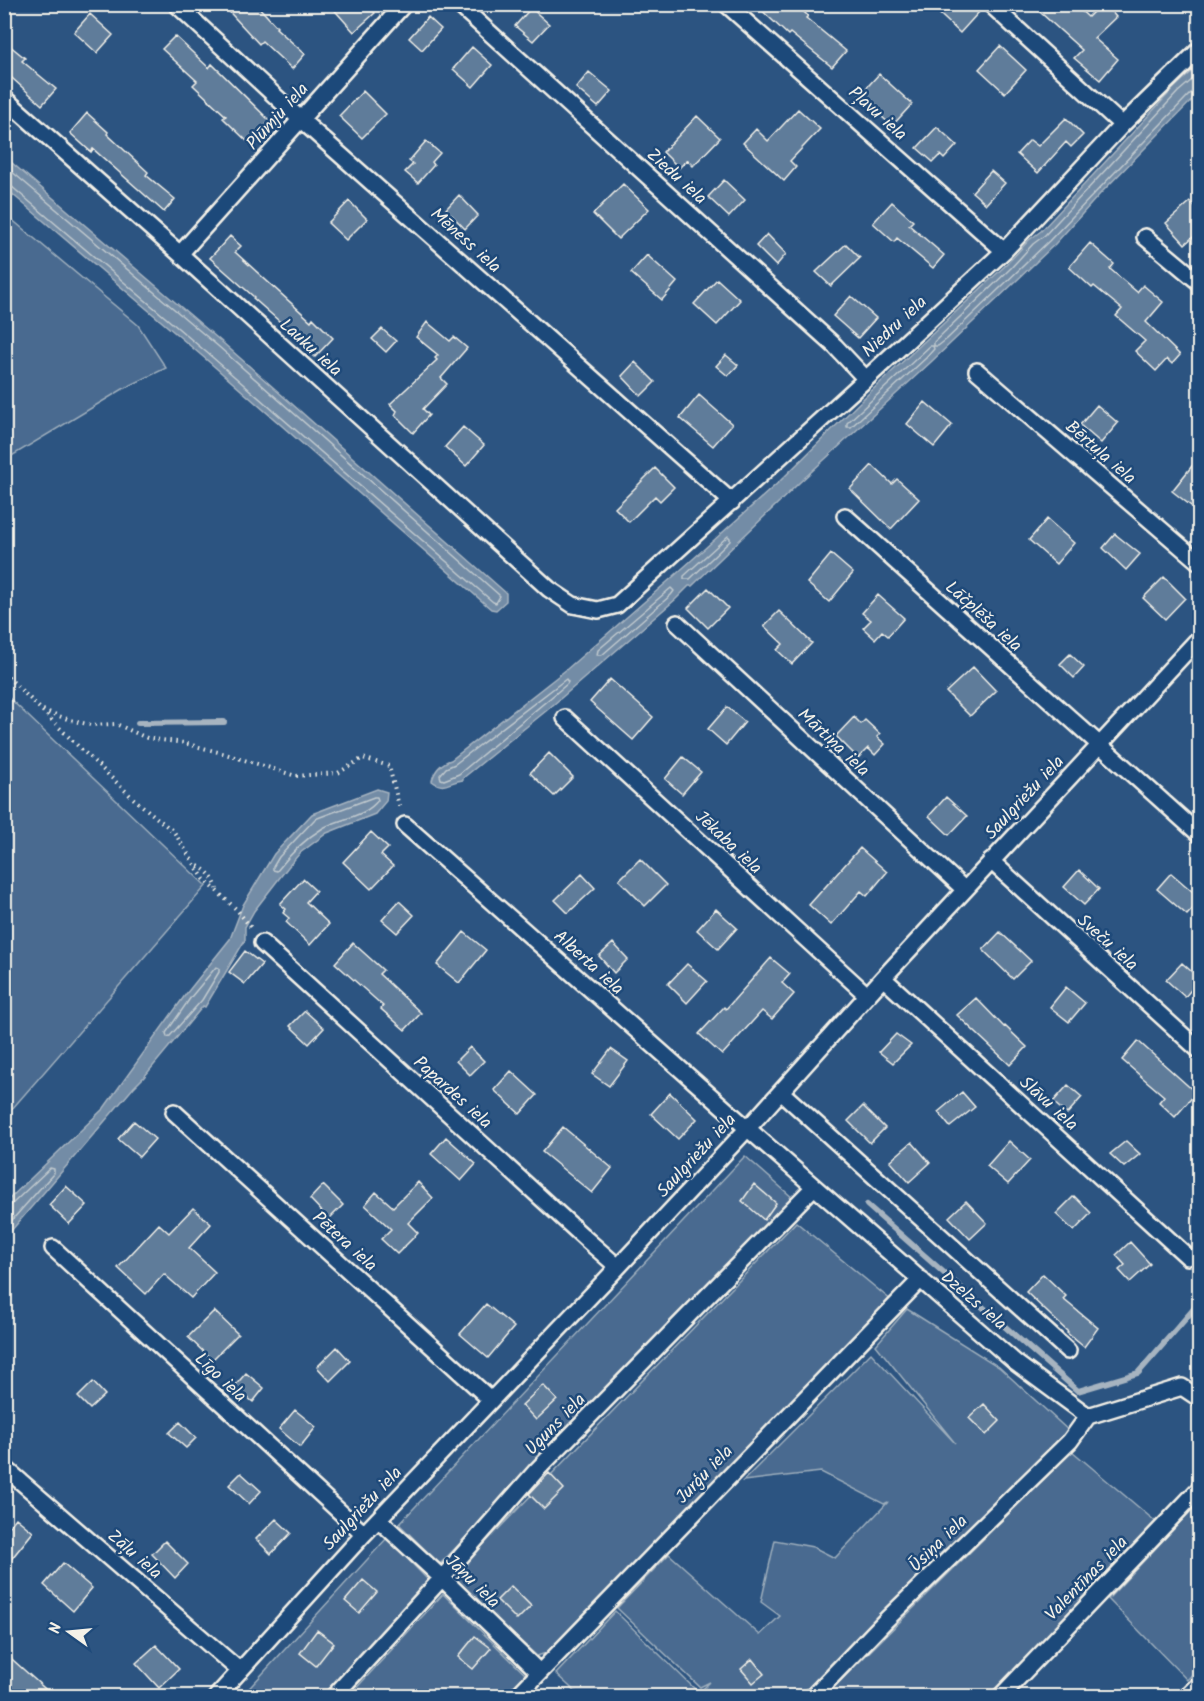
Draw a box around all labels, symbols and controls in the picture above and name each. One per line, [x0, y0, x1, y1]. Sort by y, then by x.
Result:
street label: Plūmju iela [240, 77, 317, 157]
street label: Pļavu iela [841, 80, 913, 149]
street label: Ziedu iela [639, 142, 713, 213]
street label: Mēness iela [423, 201, 507, 281]
street label: Niedru iela [856, 289, 934, 365]
street label: Lauku iela [272, 312, 348, 384]
street label: Bērtuļa iela [1058, 414, 1142, 492]
street label: Lāčplēša iela [938, 574, 1028, 660]
street label: Mārtiņa iela [790, 702, 876, 785]
street label: Saulgriežu iela [978, 749, 1072, 847]
street label: Jēkaba iela [688, 804, 768, 882]
street label: Sveču iela [1070, 907, 1144, 979]
street label: Alberta iela [546, 923, 630, 1003]
street label: Papardes iela [406, 1049, 498, 1137]
street label: Slāvu iela [1012, 1070, 1084, 1139]
street label: Saulgriežu iela [650, 1107, 744, 1205]
street label: Pētera iela [305, 1205, 383, 1280]
street label: Dzelzs iela [933, 1264, 1013, 1338]
street label: Līgo iela [187, 1346, 253, 1410]
street label: Uguns iela [519, 1387, 593, 1463]
street label: Jurģu iela [669, 1439, 741, 1511]
street label: Saulgriežu iela [316, 1460, 410, 1558]
street label: Ūsiņa iela [903, 1508, 975, 1580]
street label: Zāļu iela [100, 1523, 168, 1587]
street label: Valentīnas iela [1039, 1530, 1136, 1629]
street label: Jāņu iela [438, 1548, 506, 1616]
north arrow [39, 1602, 99, 1662]
text: N [43, 1620, 69, 1637]

